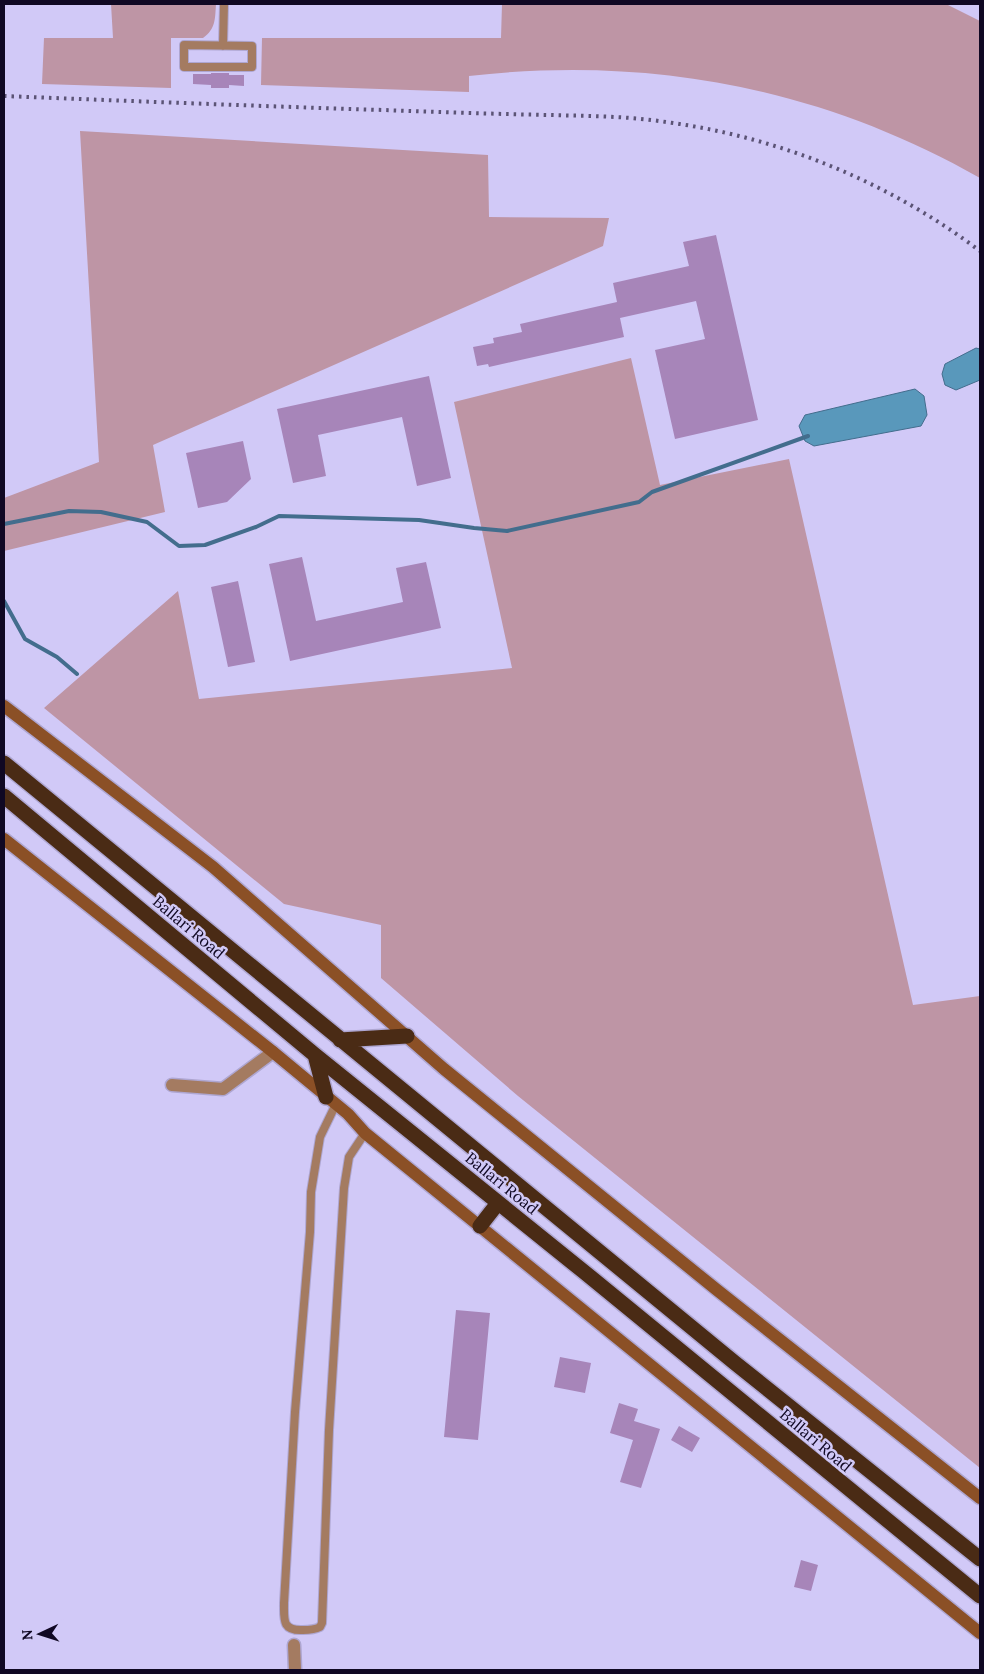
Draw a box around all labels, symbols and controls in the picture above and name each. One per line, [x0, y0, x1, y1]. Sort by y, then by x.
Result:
street label: Ballari Road [149, 891, 229, 963]
street label: Ballari Road [462, 1148, 543, 1219]
street label: Ballari Road [776, 1404, 856, 1476]
north arrow [15, 1609, 65, 1659]
text: N [18, 1629, 36, 1641]

